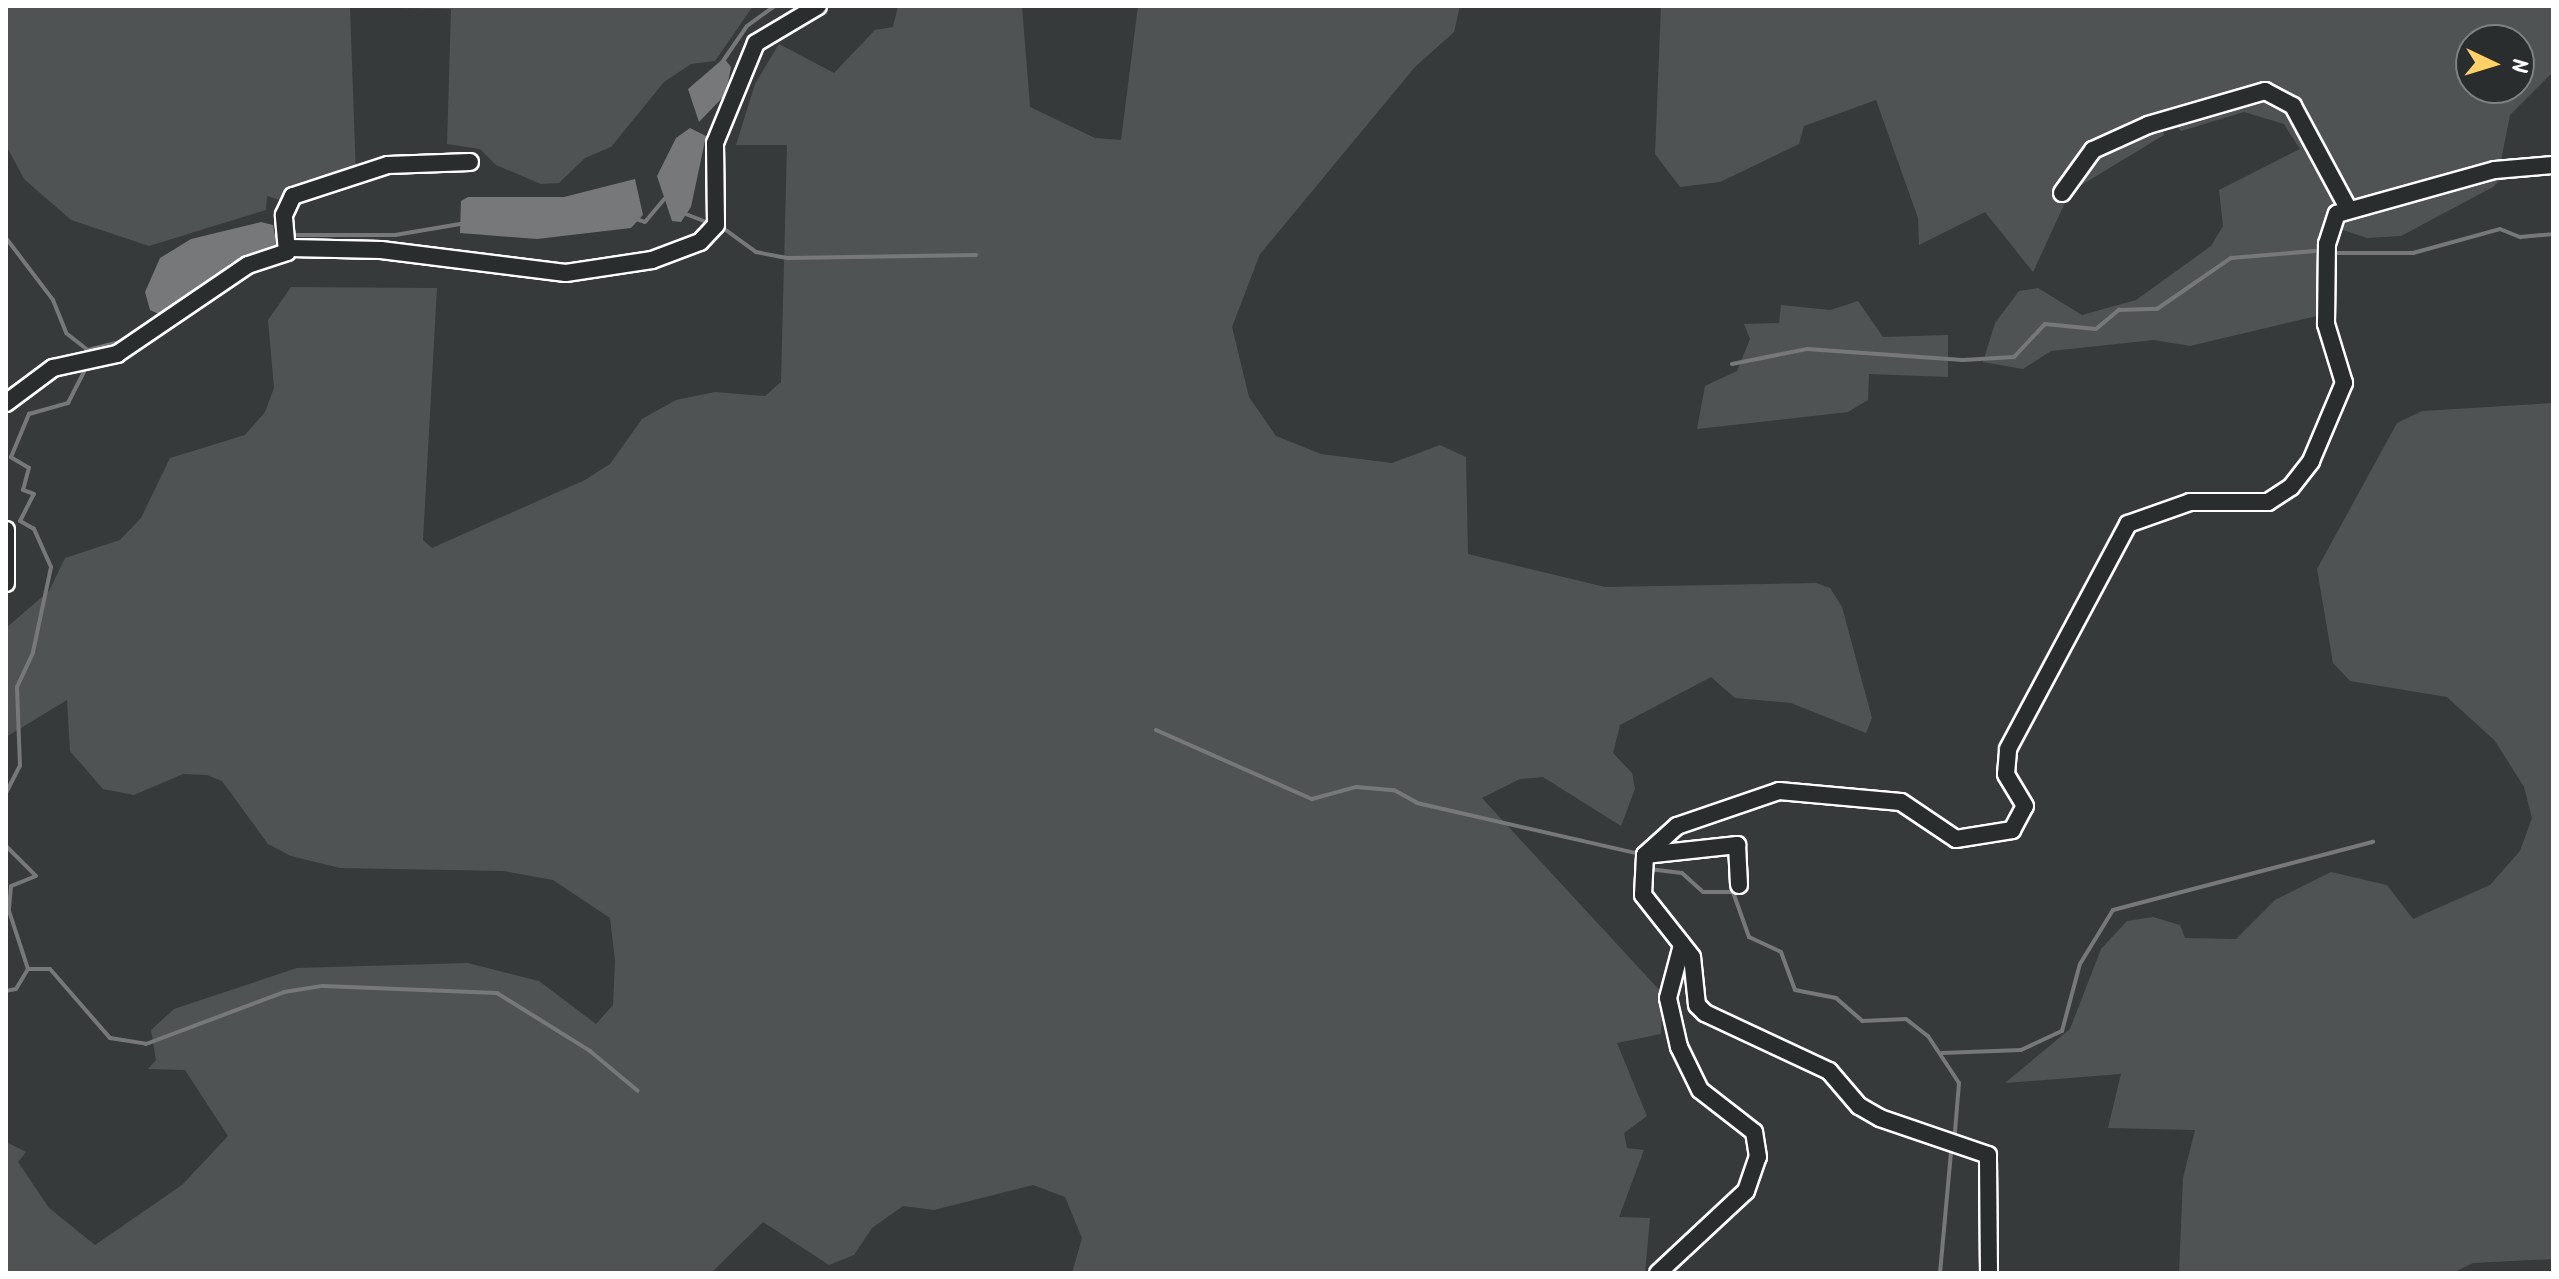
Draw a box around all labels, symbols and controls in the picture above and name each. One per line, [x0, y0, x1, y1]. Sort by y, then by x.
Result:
north arrow [2455, 24, 2535, 104]
text: N [2500, 57, 2535, 74]

